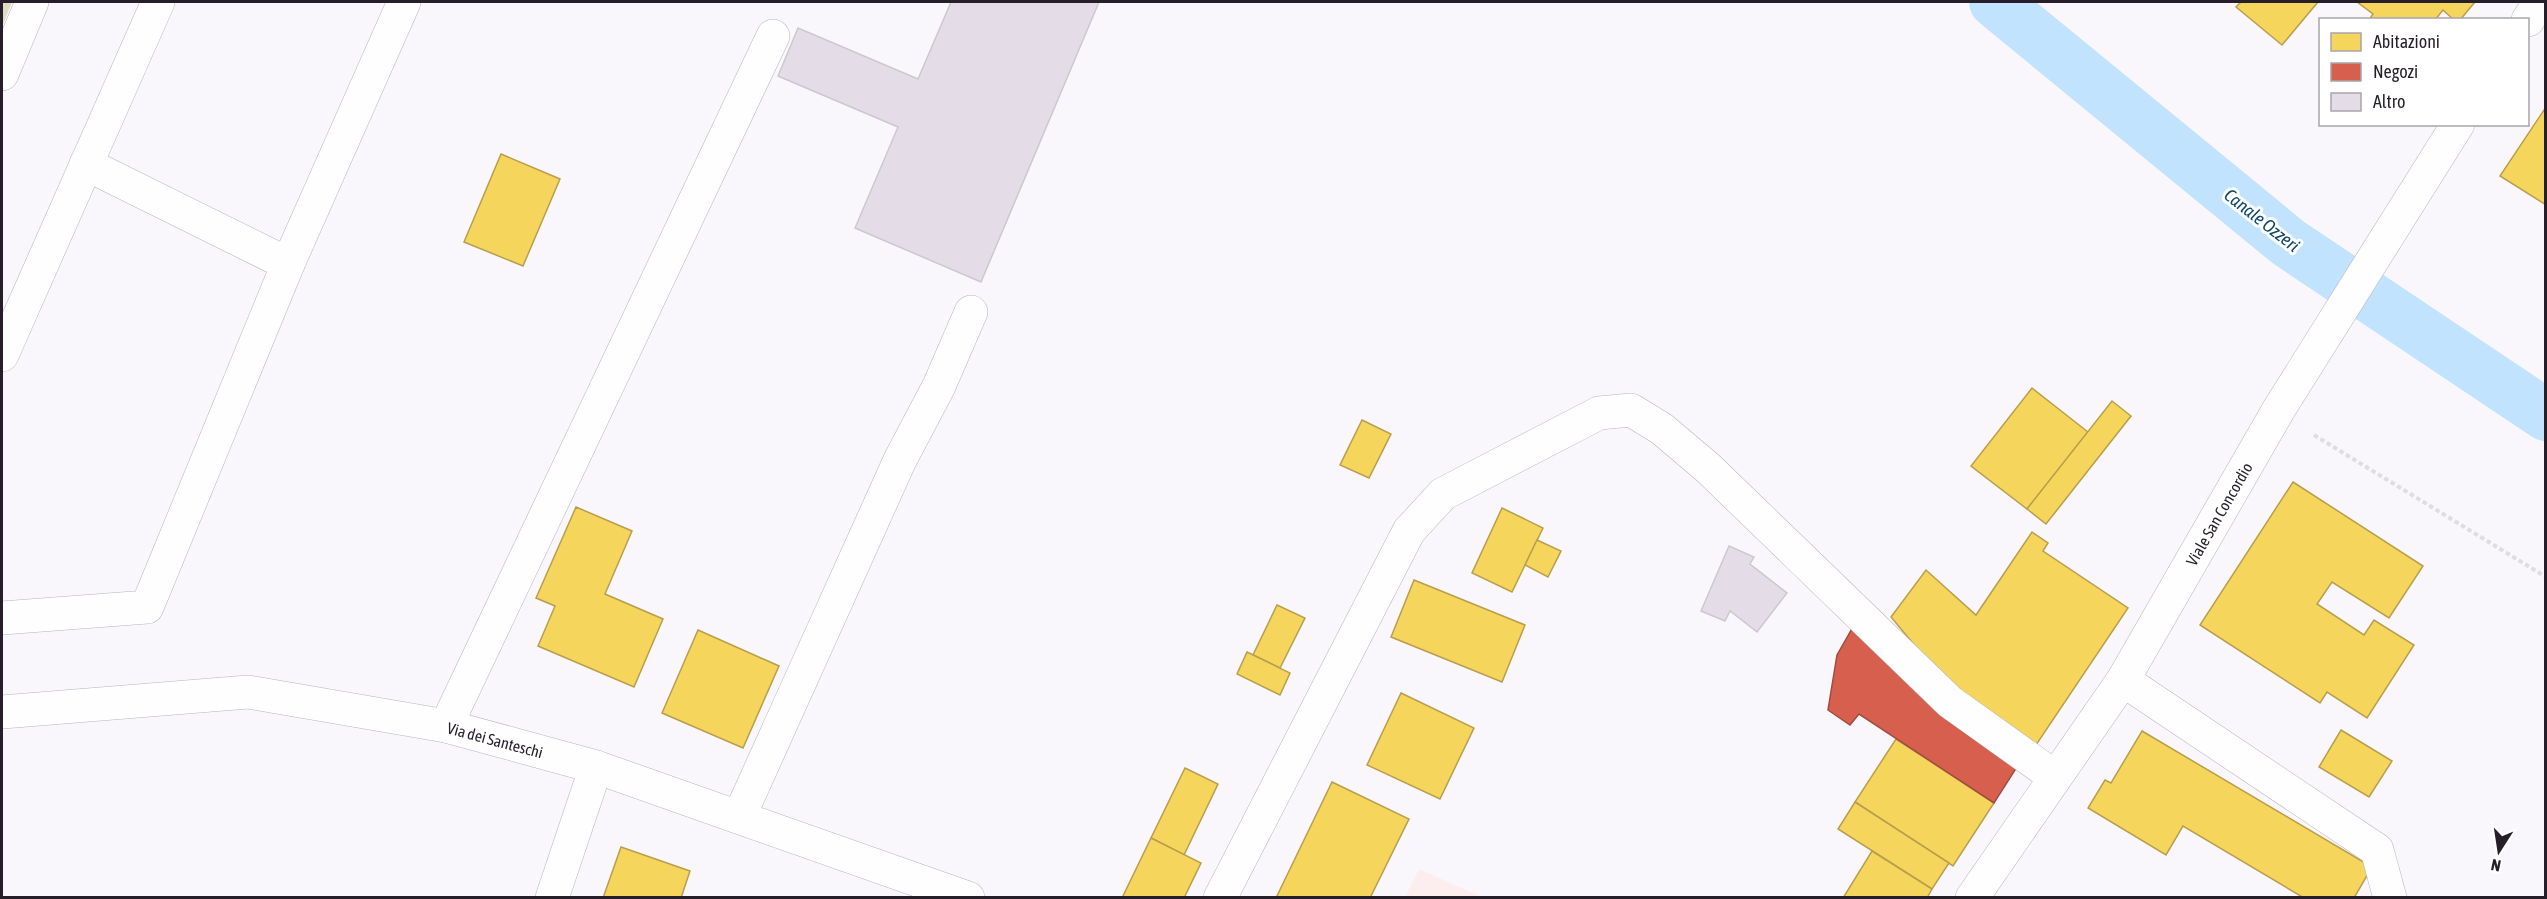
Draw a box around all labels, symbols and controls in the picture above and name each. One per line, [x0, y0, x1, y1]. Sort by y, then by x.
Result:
legend [2319, 18, 2529, 126]
text: Abitazioni [2373, 31, 2440, 52]
text: Negozi [2373, 61, 2418, 82]
text: Altro [2373, 91, 2406, 112]
water label: Canale Ozzeri [2220, 184, 2304, 256]
street label: Viale San Concordio [2182, 459, 2256, 569]
street label: Via dei Santeschi [445, 719, 545, 761]
north arrow [2469, 821, 2529, 881]
text: N [2489, 856, 2502, 875]

